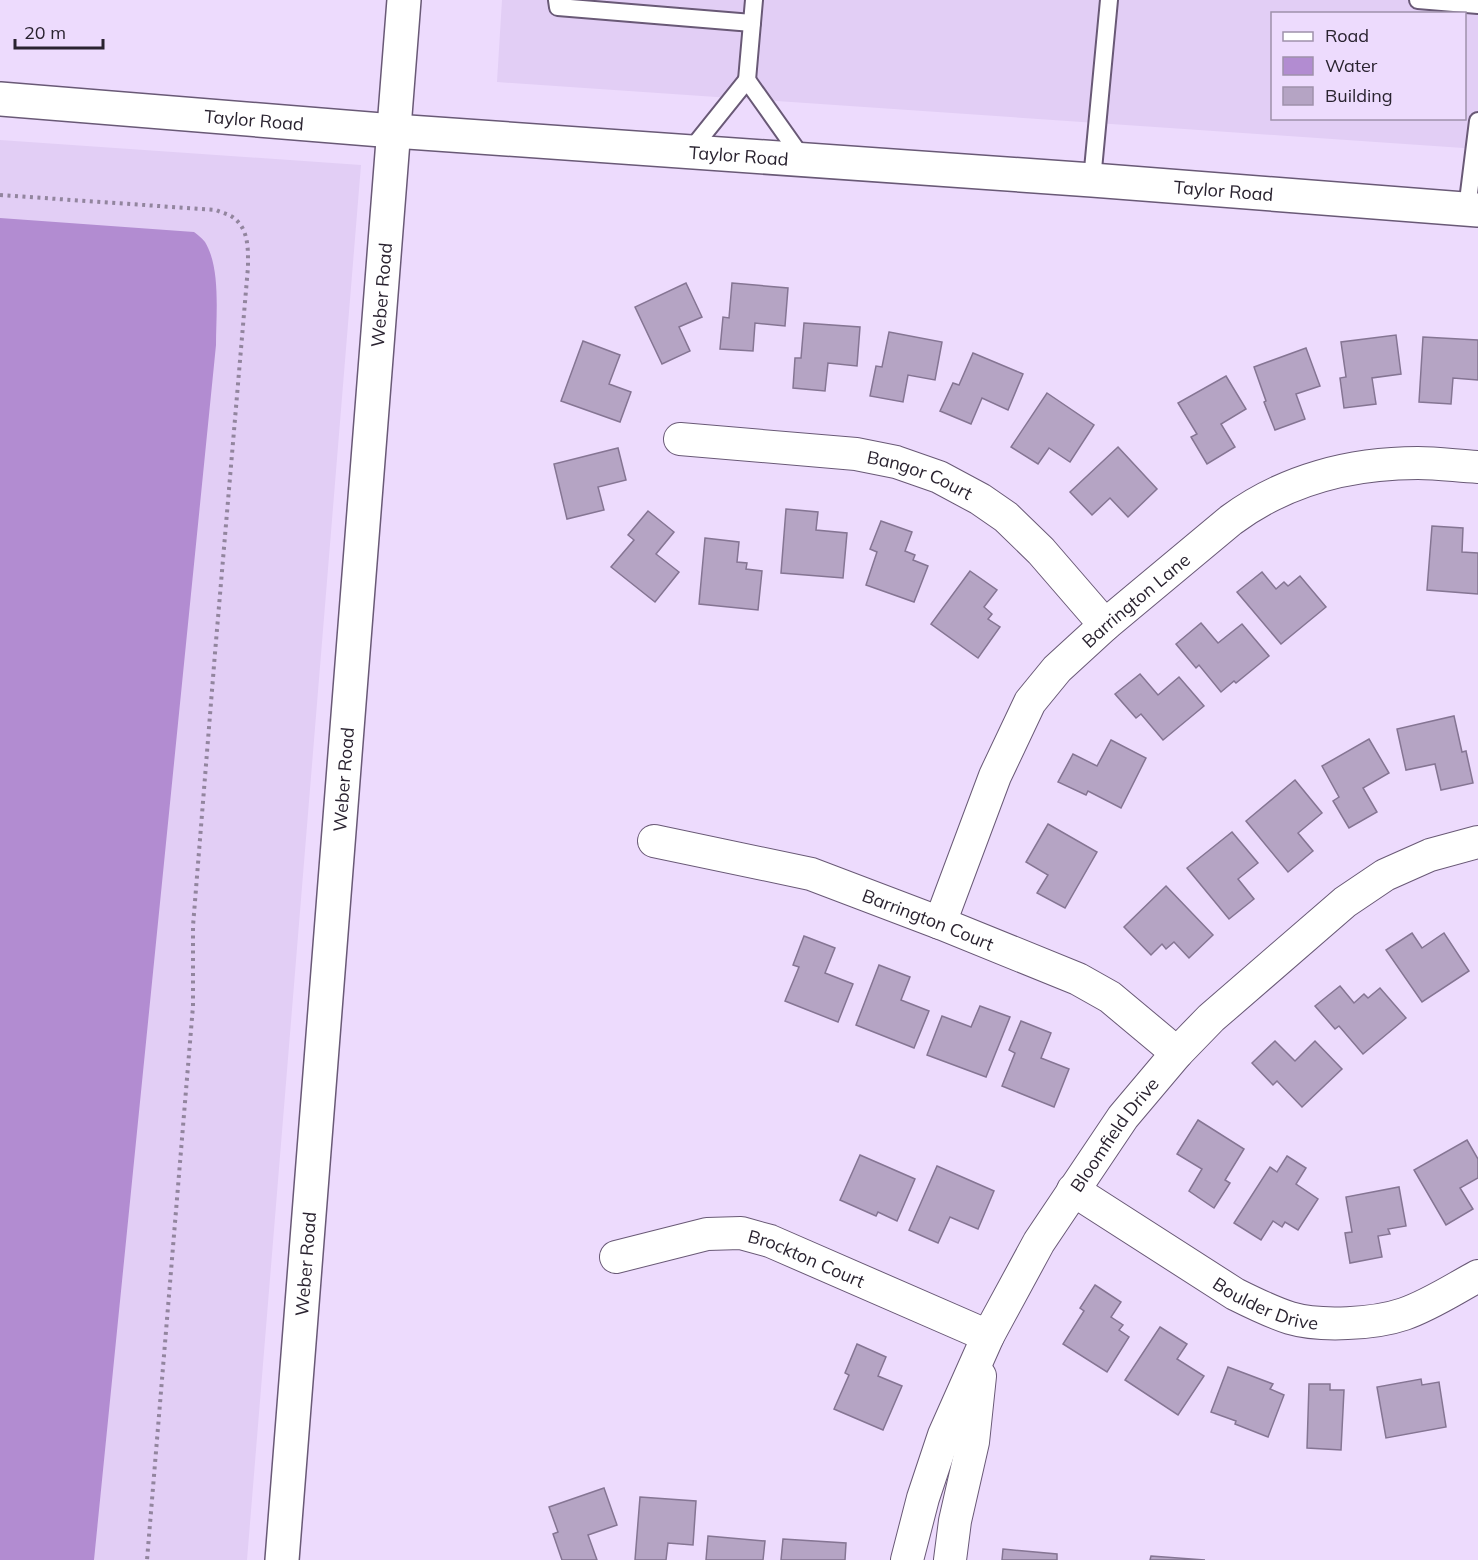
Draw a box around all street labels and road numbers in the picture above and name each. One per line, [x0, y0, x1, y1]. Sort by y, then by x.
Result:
street label: Taylor Road [204, 104, 305, 135]
street label: Taylor Road [688, 140, 789, 170]
street label: Taylor Road [1173, 175, 1274, 206]
street label: Weber Road [365, 242, 396, 348]
street label: Bangor Court [865, 445, 977, 505]
street label: Barrington Lane [1077, 548, 1194, 652]
street label: Weber Road [327, 726, 359, 833]
street label: Barrington Court [859, 883, 997, 955]
street label: Bloomfield Drive [1065, 1072, 1163, 1196]
street label: Weber Road [290, 1211, 321, 1317]
street label: Brockton Court [746, 1224, 868, 1292]
street label: Boulder Drive [1209, 1271, 1319, 1334]

